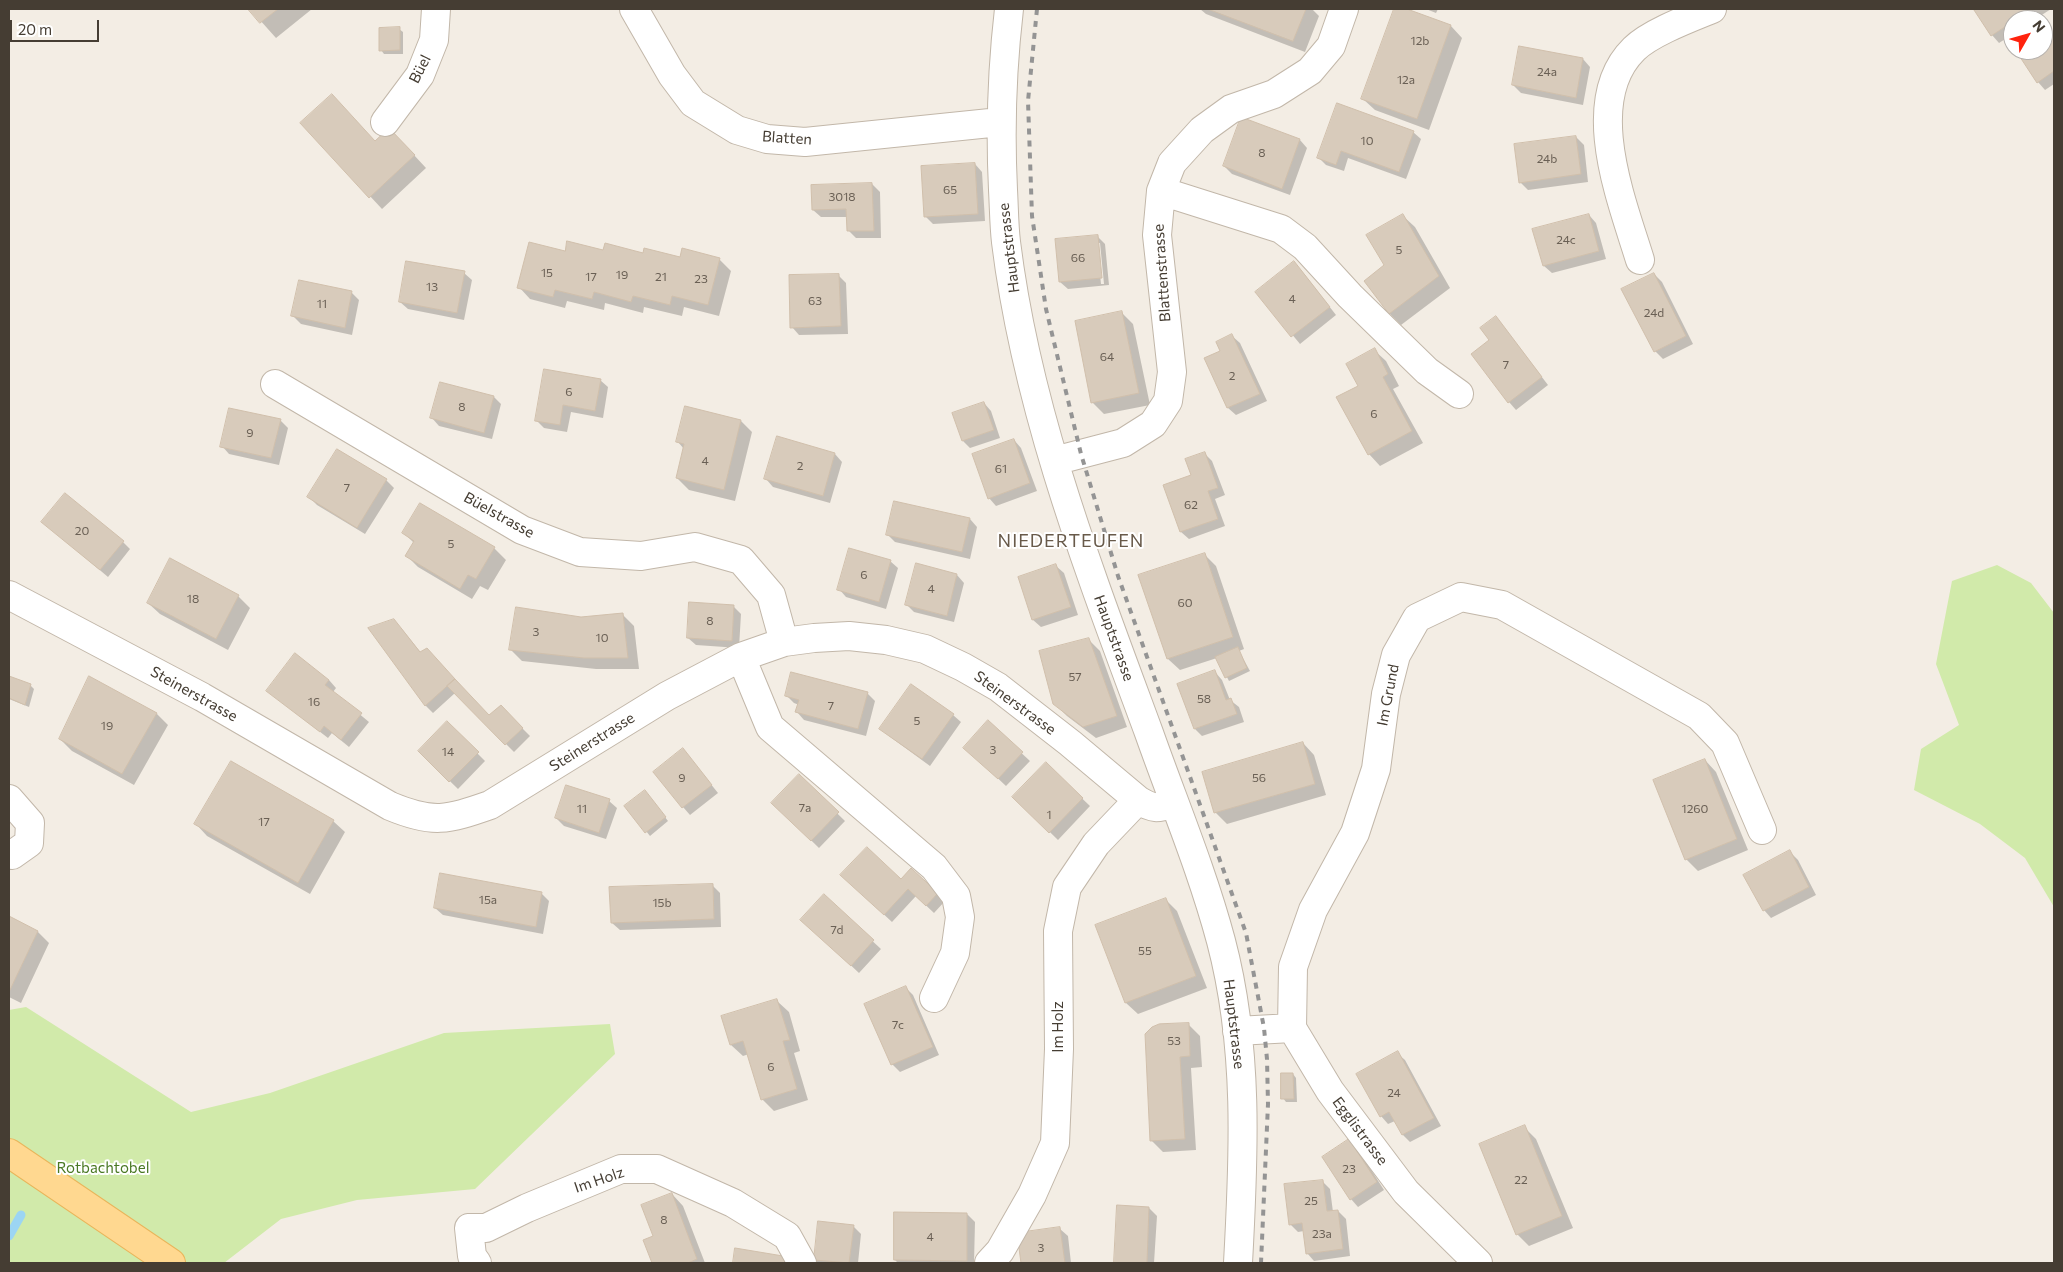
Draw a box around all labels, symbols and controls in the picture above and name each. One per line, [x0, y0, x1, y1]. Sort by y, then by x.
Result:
scale bar [12, 10, 101, 42]
north arrow [2003, 10, 2053, 60]
text: N [2029, 17, 2049, 35]
text: 20 m [18, 20, 52, 38]
house number: 12b [1411, 34, 1429, 48]
street label: Büel [405, 52, 435, 86]
house number: 24a [1537, 65, 1557, 79]
house number: 12a [1397, 73, 1415, 87]
street label: Blatten [761, 127, 813, 149]
house number: 10 [1361, 134, 1373, 148]
house number: 8 [1258, 146, 1266, 160]
house number: 24b [1537, 152, 1557, 166]
house number: 65 [943, 183, 957, 197]
house number: 3018 [828, 190, 856, 204]
street label: Hauptstrasse [995, 202, 1023, 294]
street label: Blattenstrasse [1150, 223, 1174, 323]
house number: 24c [1556, 233, 1576, 247]
house number: 5 [1396, 243, 1402, 257]
house number: 66 [1071, 251, 1085, 265]
house number: 15 [541, 266, 553, 280]
house number: 19 [616, 268, 628, 282]
house number: 17 [585, 270, 597, 284]
house number: 21 [655, 270, 667, 284]
house number: 23 [694, 272, 708, 286]
house number: 13 [426, 280, 438, 294]
house number: 4 [1288, 292, 1296, 306]
house number: 63 [808, 294, 822, 308]
house number: 11 [317, 297, 327, 311]
house number: 24d [1644, 306, 1664, 320]
house number: 64 [1100, 350, 1114, 364]
house number: 7 [1503, 358, 1509, 372]
house number: 2 [1229, 369, 1235, 383]
house number: 6 [565, 385, 573, 399]
house number: 8 [458, 400, 466, 414]
house number: 6 [1370, 407, 1378, 421]
house number: 9 [246, 426, 254, 440]
house number: 4 [701, 454, 709, 468]
house number: 2 [797, 459, 803, 473]
house number: 61 [995, 462, 1007, 476]
house number: 7 [344, 481, 350, 495]
street label: Büelstrasse [461, 488, 537, 542]
house number: 62 [1184, 498, 1198, 512]
house number: 20 [75, 524, 89, 538]
district label: NIEDERTEUFEN [996, 530, 1146, 552]
house number: 5 [448, 537, 454, 551]
house number: 6 [860, 568, 868, 582]
house number: 4 [927, 582, 935, 596]
house number: 18 [187, 592, 199, 606]
street label: Hauptstrasse [1090, 592, 1138, 684]
house number: 60 [1177, 596, 1193, 610]
house number: 8 [706, 614, 714, 628]
house number: 3 [533, 625, 539, 639]
house number: 10 [596, 631, 608, 645]
street label: Im Grund [1373, 662, 1403, 728]
street label: Steinerstrasse [147, 663, 241, 725]
street label: Steinerstrasse [971, 667, 1059, 739]
house number: 57 [1068, 670, 1082, 684]
house number: 58 [1197, 692, 1211, 706]
house number: 16 [308, 695, 320, 709]
house number: 7 [828, 699, 834, 713]
street label: Steinerstrasse [546, 709, 638, 775]
house number: 5 [914, 714, 920, 728]
house number: 19 [101, 719, 113, 733]
house number: 3 [990, 743, 996, 757]
house number: 14 [442, 745, 454, 759]
house number: 9 [678, 771, 686, 785]
house number: 56 [1252, 771, 1266, 785]
house number: 7a [799, 801, 811, 815]
house number: 11 [577, 802, 587, 816]
house number: 1260 [1682, 802, 1708, 816]
house number: 1 [1046, 808, 1052, 822]
house number: 17 [258, 815, 270, 829]
house number: 15a [479, 893, 497, 907]
house number: 15b [652, 896, 672, 910]
house number: 7d [831, 923, 843, 937]
house number: 55 [1138, 944, 1152, 958]
street label: Hauptstrasse [1220, 978, 1248, 1070]
street label: Im Holz [1049, 1001, 1067, 1053]
house number: 7c [892, 1018, 904, 1032]
house number: 53 [1167, 1034, 1181, 1048]
house number: 6 [767, 1060, 775, 1074]
house number: 24 [1387, 1086, 1401, 1100]
street label: Egglistrasse [1328, 1093, 1392, 1169]
park label: Rotbachtobel [57, 1159, 149, 1177]
house number: 23 [1342, 1162, 1356, 1176]
street label: Im Holz [572, 1163, 626, 1197]
house number: 22 [1514, 1173, 1528, 1187]
house number: 25 [1304, 1194, 1318, 1208]
house number: 8 [660, 1213, 668, 1227]
house number: 23a [1312, 1227, 1332, 1241]
house number: 4 [926, 1230, 934, 1244]
house number: 3 [1038, 1241, 1044, 1255]

